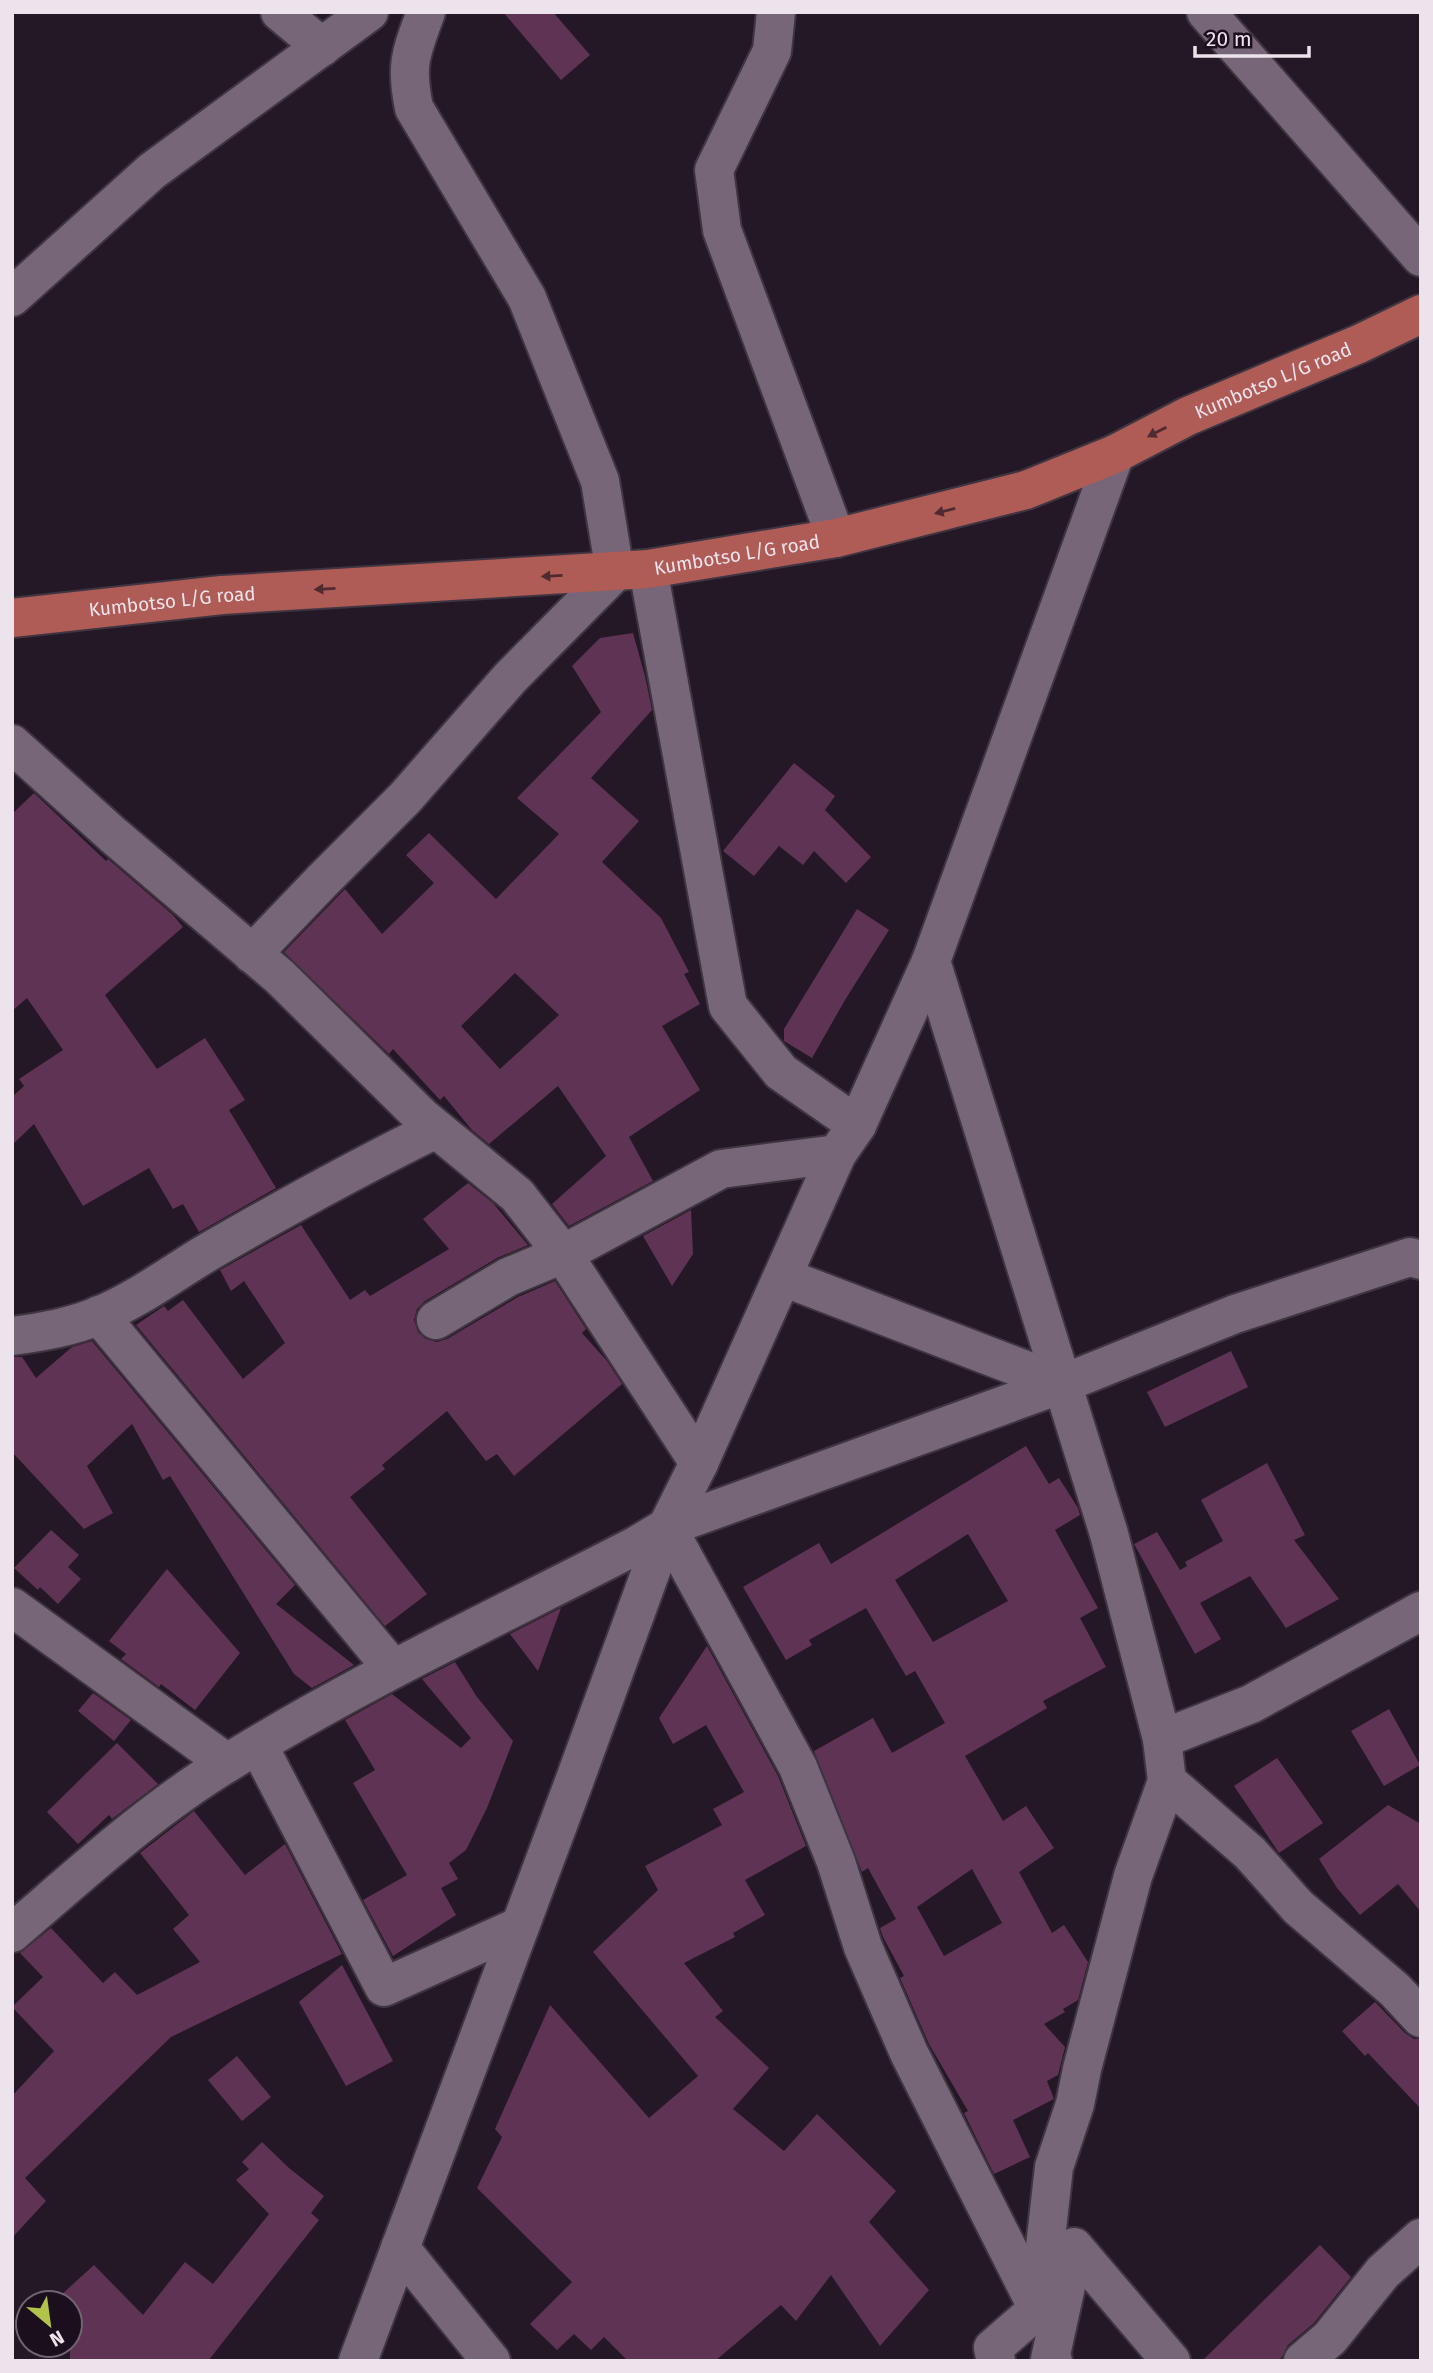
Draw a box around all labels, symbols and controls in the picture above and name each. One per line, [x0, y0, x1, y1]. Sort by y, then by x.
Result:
scale bar [1195, 14, 1309, 58]
text: 20 m [1206, 26, 1252, 52]
street label: Kumbotso L/G road [1191, 338, 1355, 424]
one-way arrow [1147, 427, 1167, 438]
one-way arrow [934, 506, 956, 517]
street label: Kumbotso L/G road [652, 530, 821, 580]
one-way arrow [541, 571, 563, 582]
street label: Kumbotso L/G road [87, 582, 256, 622]
one-way arrow [314, 584, 336, 595]
north arrow [14, 2289, 84, 2359]
text: N [46, 2325, 68, 2352]

